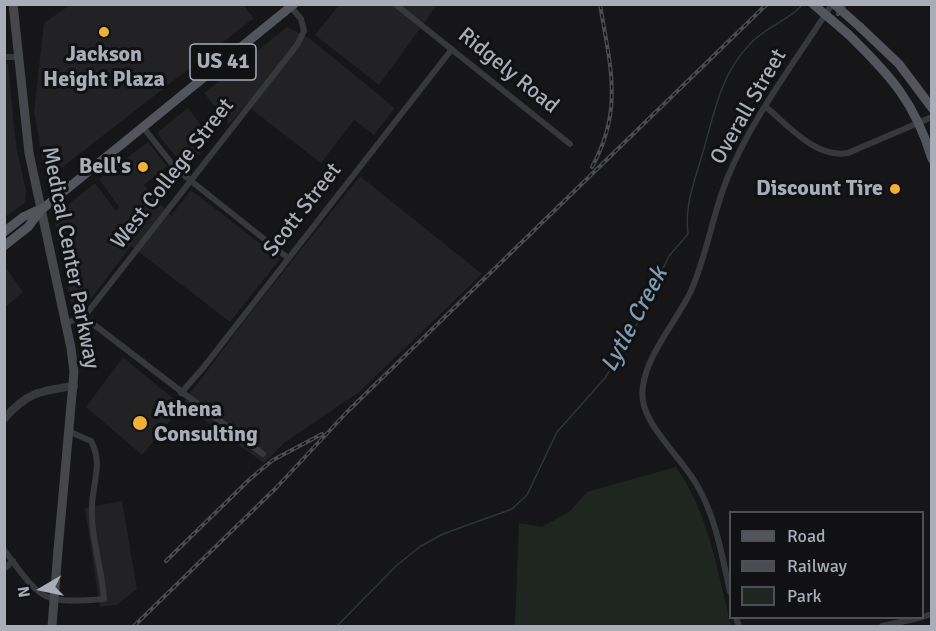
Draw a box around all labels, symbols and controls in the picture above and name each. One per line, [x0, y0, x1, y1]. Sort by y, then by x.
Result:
street label: Ridgely Road [452, 22, 564, 120]
marker: Jackson Height Plaza [97, 25, 111, 39]
place label: Jackson Height Plaza [43, 42, 165, 94]
road number: US 41 [190, 44, 256, 80]
street label: Overall Street [705, 44, 793, 170]
street label: West College Street [106, 93, 240, 255]
street label: Medical Center Parkway [35, 145, 105, 371]
place label: Bell's [79, 154, 131, 180]
street label: Scott Street [258, 158, 348, 262]
marker: Bell's [136, 160, 150, 174]
place label: Discount Tire [756, 176, 883, 202]
marker: Discount Tire [888, 182, 902, 196]
water label: Lytle Creek [595, 263, 675, 377]
place label: Athena Consulting [154, 397, 258, 448]
marker: Athena Consulting [131, 414, 149, 432]
legend [729, 511, 924, 619]
text: Road [787, 525, 826, 547]
text: Railway [787, 555, 847, 577]
north arrow [12, 559, 72, 619]
text: N [13, 585, 35, 599]
text: Park [787, 585, 822, 607]

